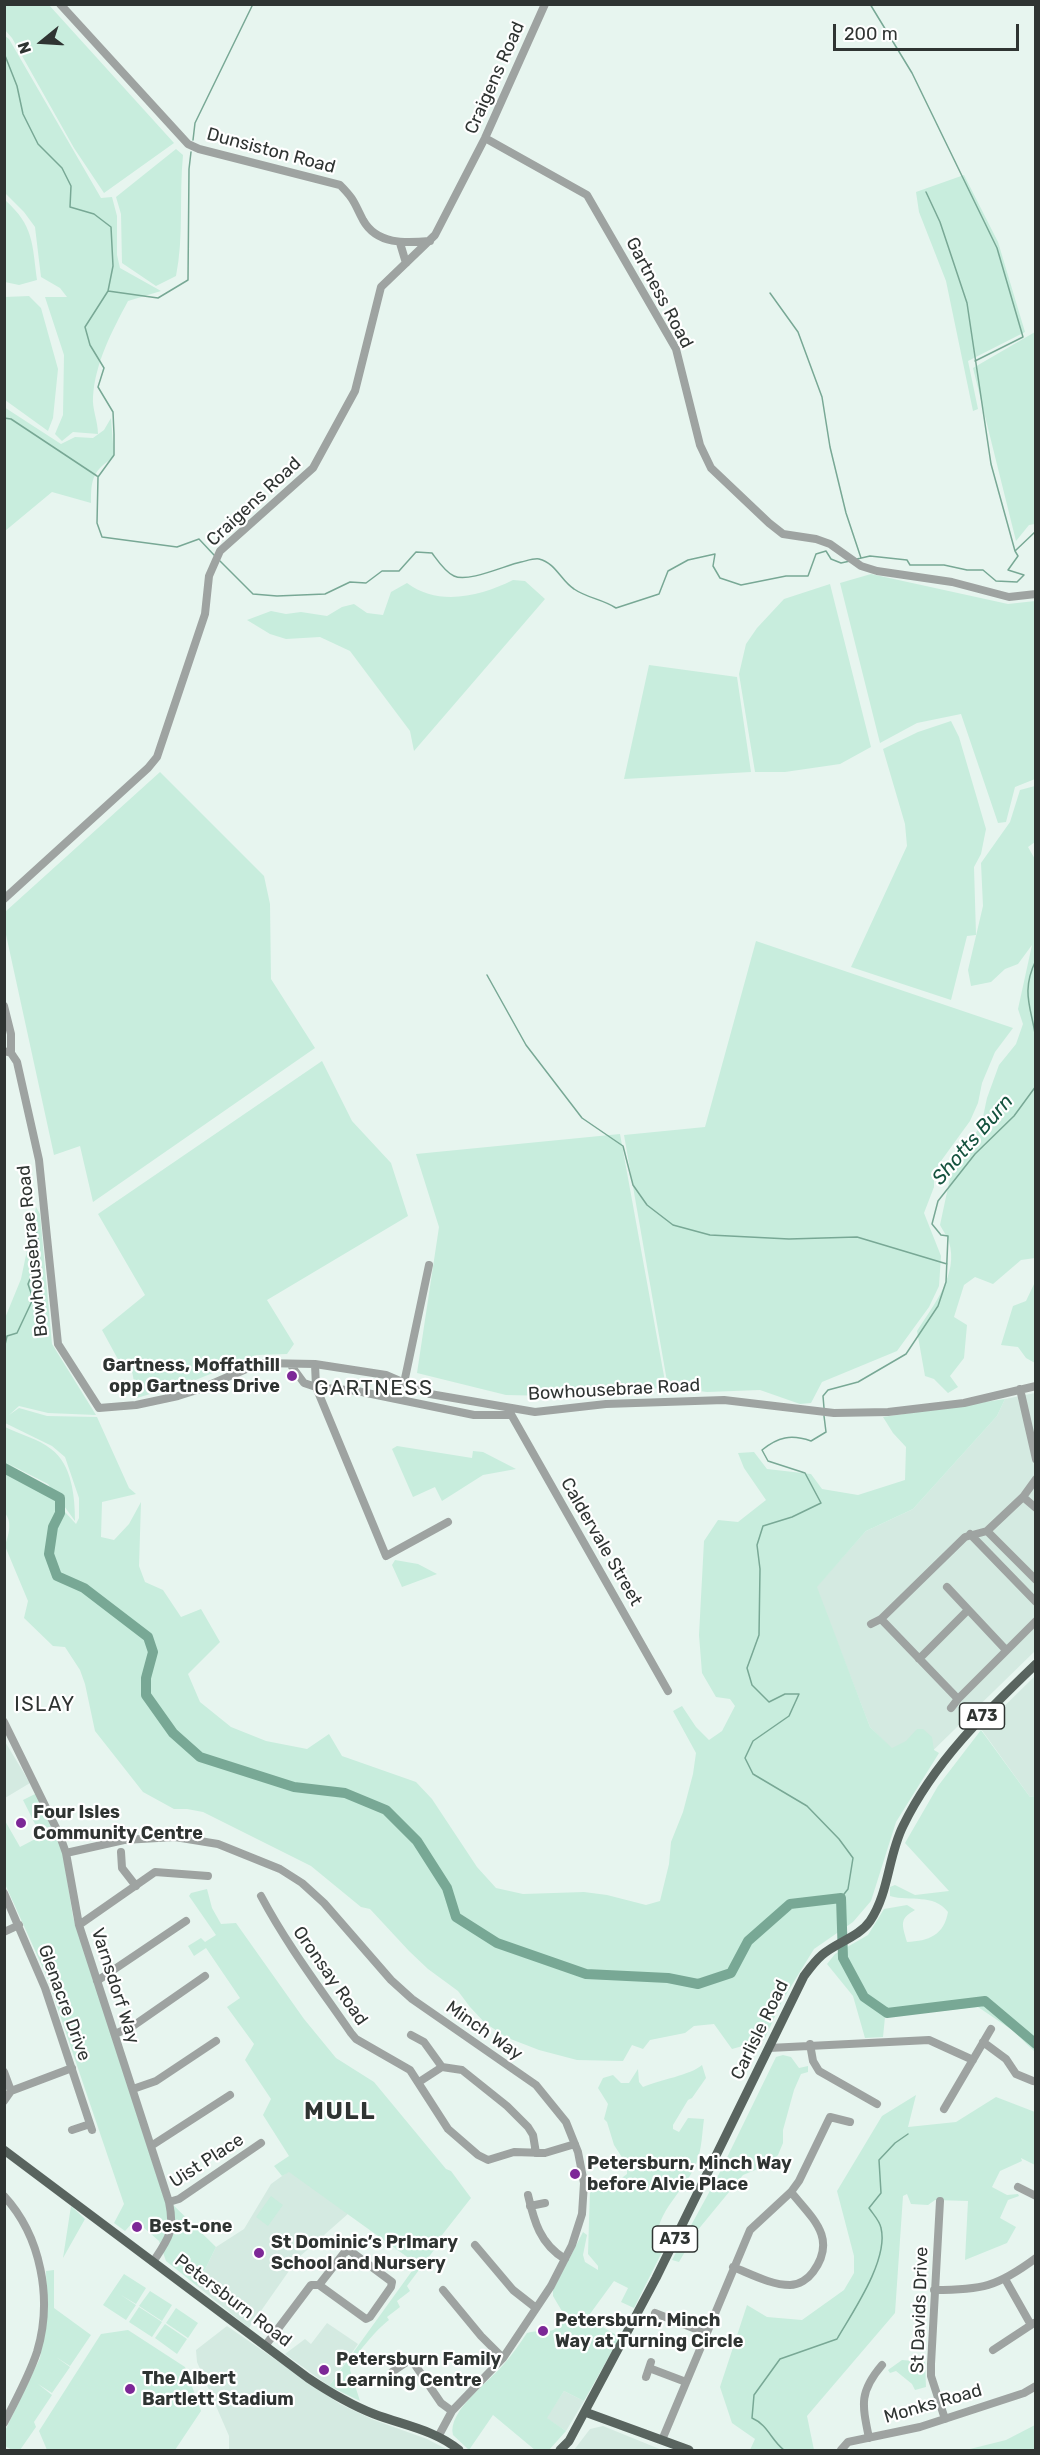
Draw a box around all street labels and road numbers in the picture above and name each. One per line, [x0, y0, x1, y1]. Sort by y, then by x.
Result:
street label: Craigens Road [461, 18, 529, 138]
street label: Dunsiston Road [204, 123, 338, 179]
street label: Gartness Road [621, 234, 697, 352]
street label: Craigens Road [202, 453, 306, 551]
street label: Bowhousebrae Road [13, 1164, 53, 1338]
street label: Bowhousebrae Road [527, 1375, 701, 1405]
street label: Caldervale Street [556, 1474, 646, 1610]
road number: A73 [960, 1703, 1004, 1729]
street label: Oronsay Road [288, 1922, 372, 2030]
street label: Varnsdorf Way [86, 1925, 144, 2047]
street label: Glenacre Drive [33, 1942, 95, 2064]
street label: Carlisle Road [727, 1977, 793, 2083]
street label: Minch Way [442, 1997, 526, 2065]
street label: Uist Place [166, 2129, 248, 2193]
road number: A73 [652, 2226, 698, 2252]
street label: St Davids Drive [907, 2246, 933, 2374]
street label: Petersburn Road [170, 2250, 296, 2352]
street label: Monks Road [882, 2380, 984, 2428]

